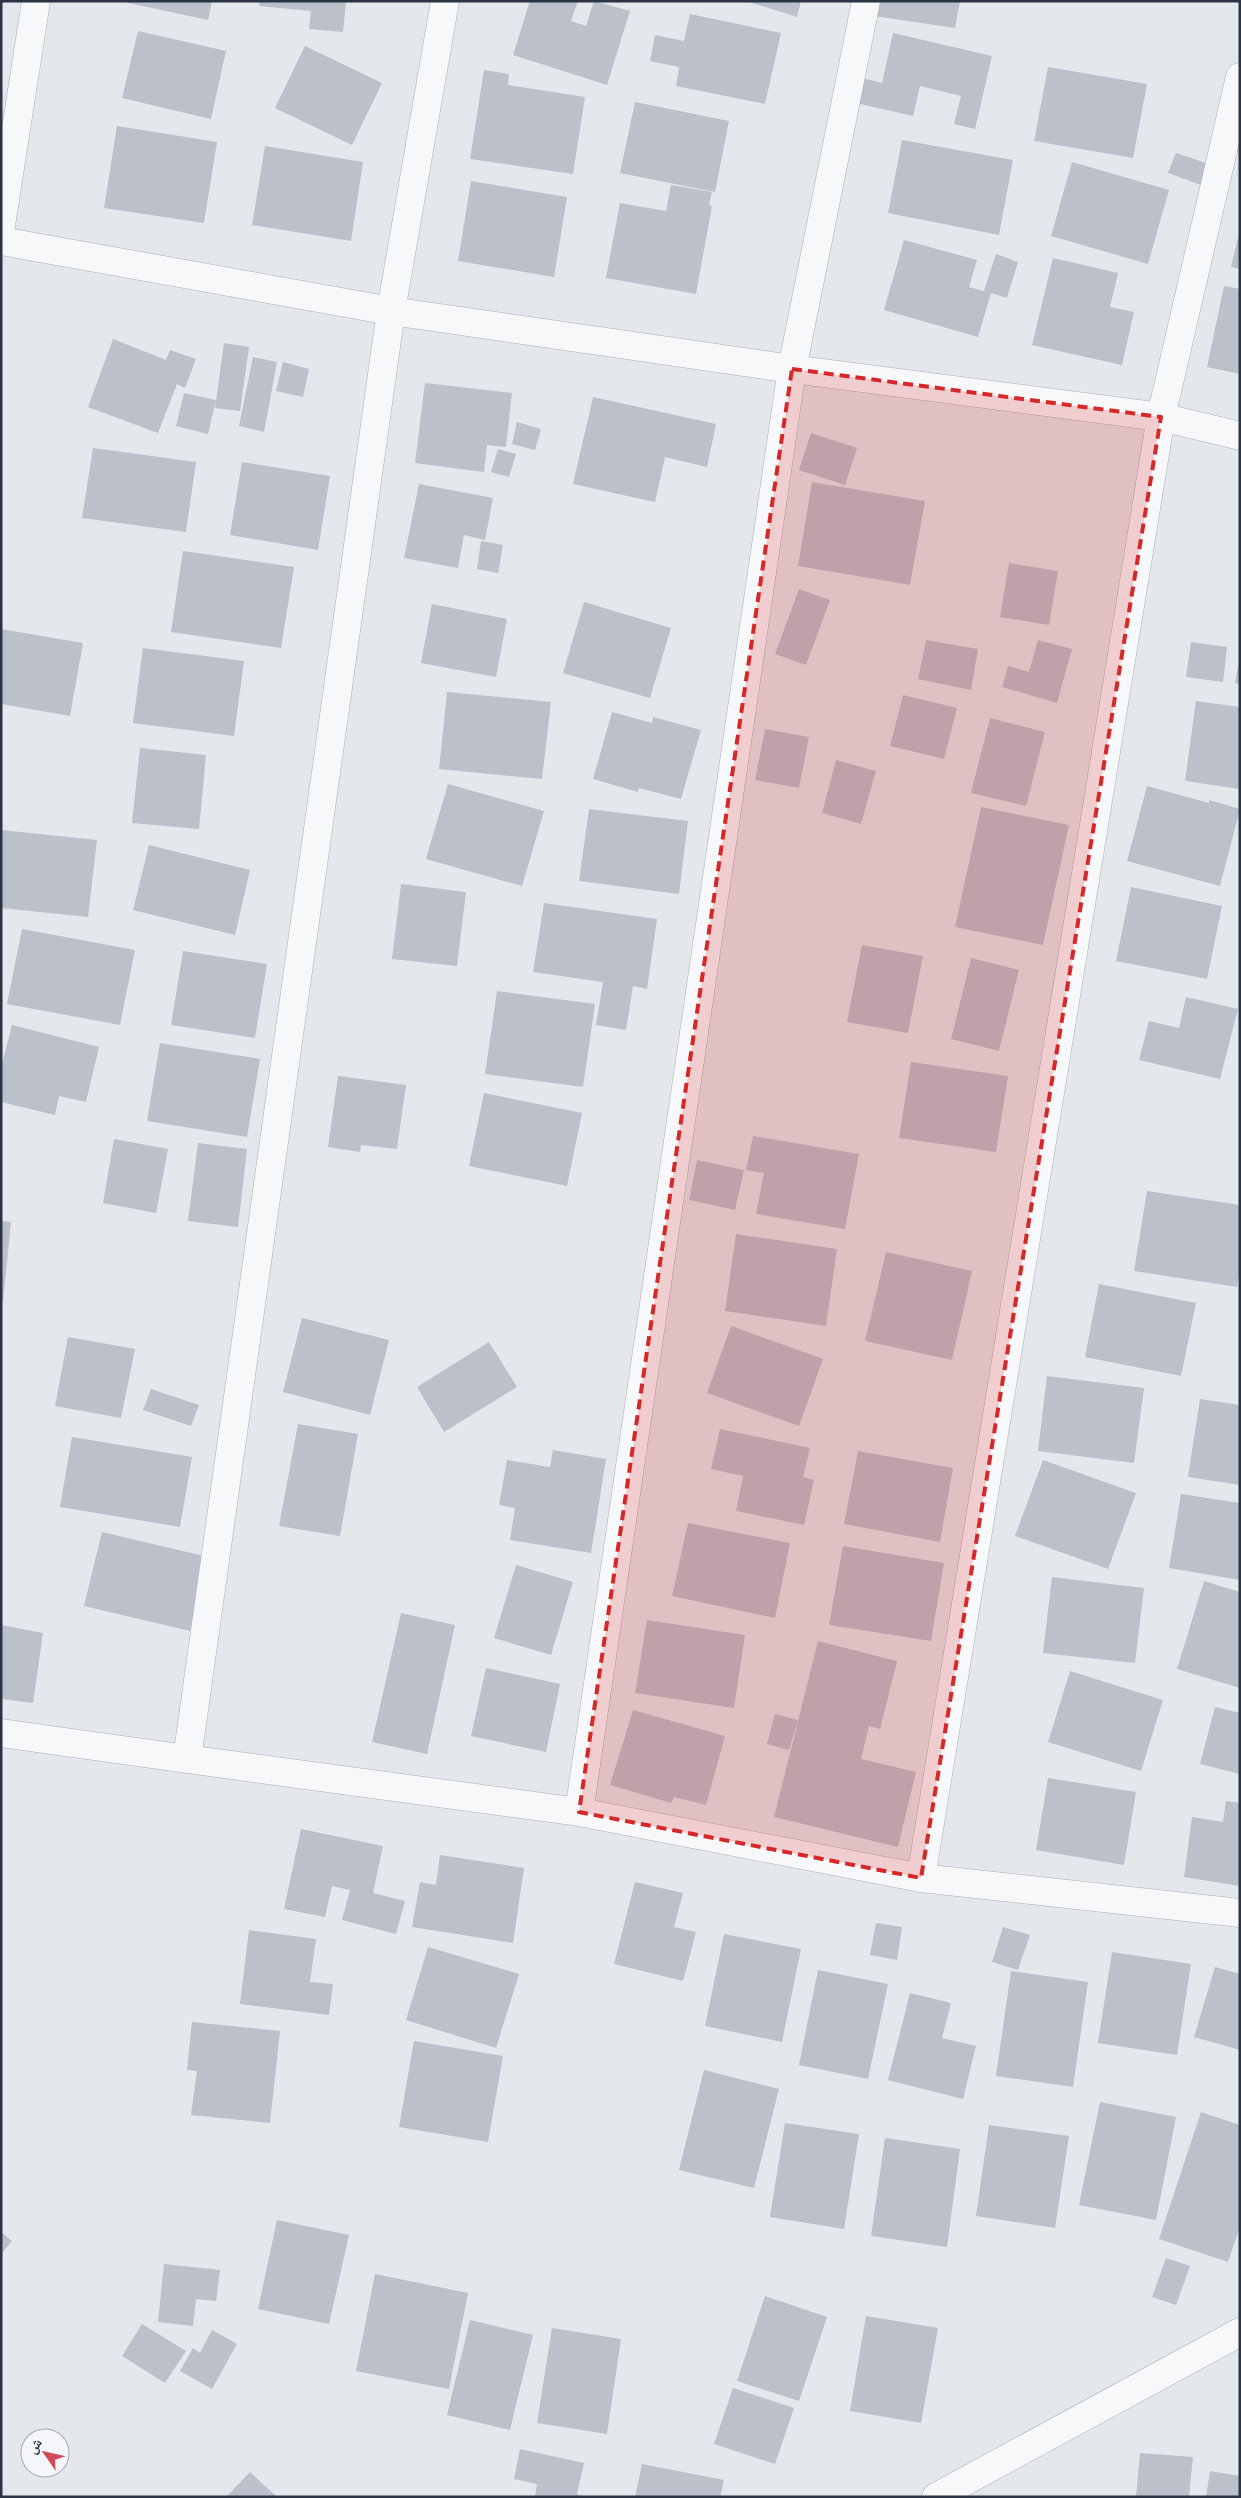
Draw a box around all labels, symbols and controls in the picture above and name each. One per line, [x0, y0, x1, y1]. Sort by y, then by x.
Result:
north arrow [20, 2428, 70, 2478]
text: ش [23, 2434, 47, 2457]

